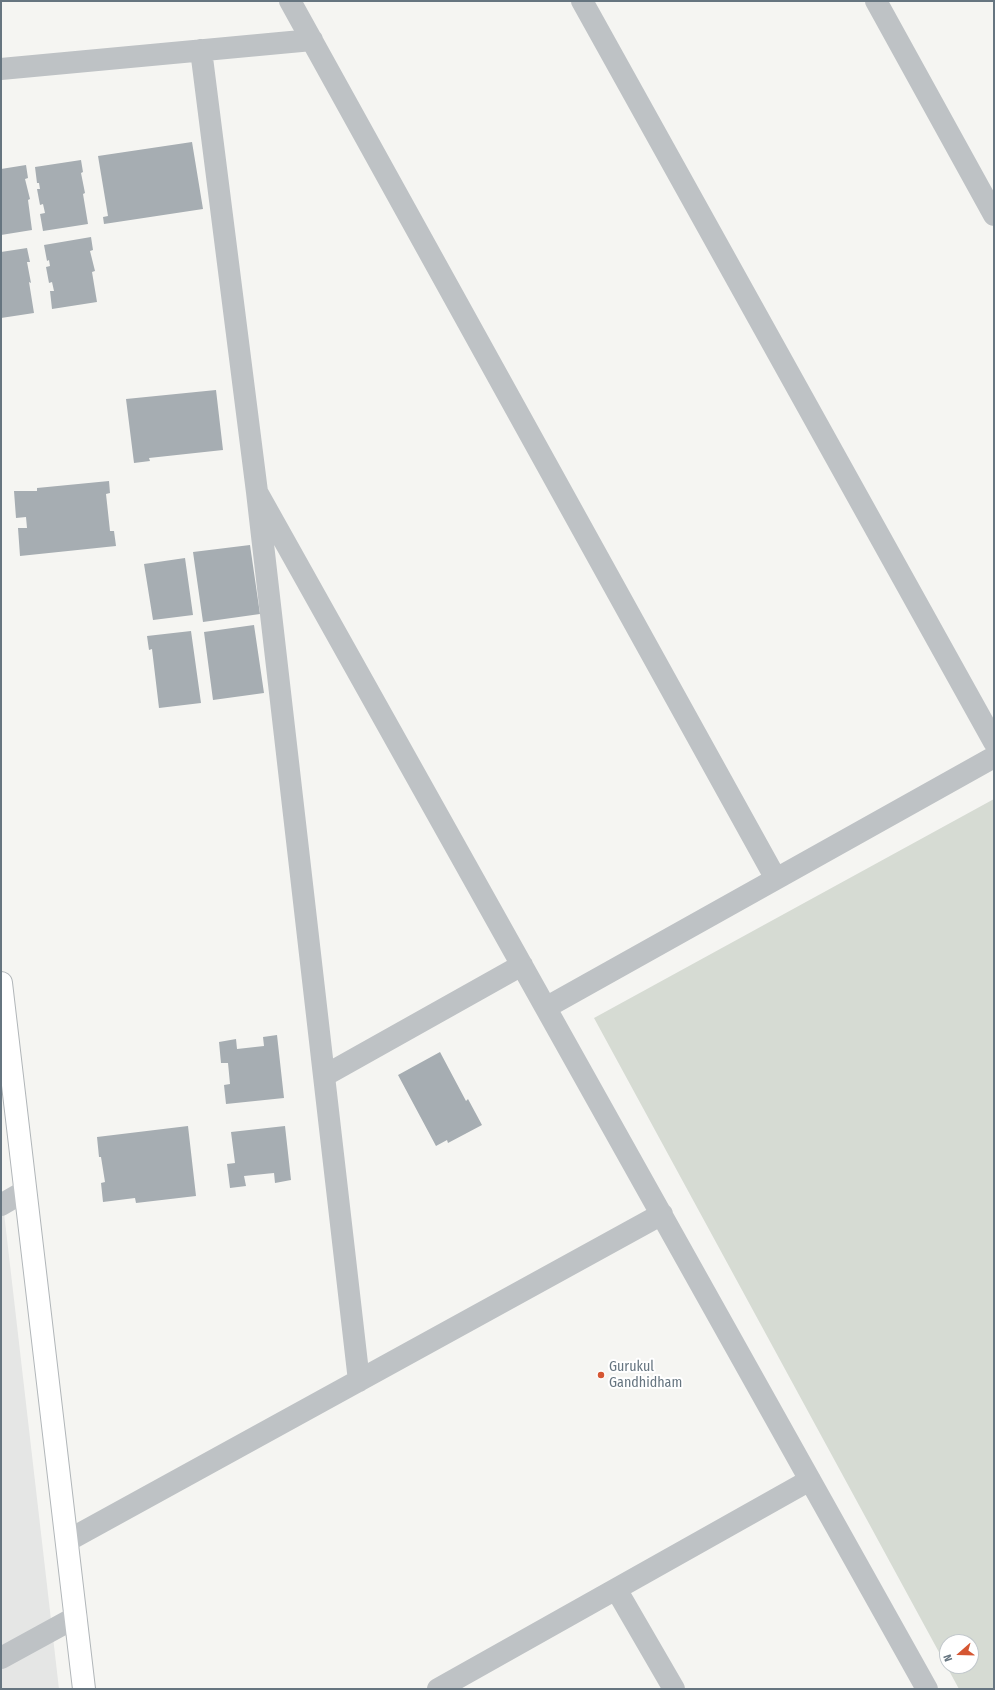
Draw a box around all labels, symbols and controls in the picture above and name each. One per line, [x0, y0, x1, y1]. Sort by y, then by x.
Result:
place label: Gurukul Gandhidham [609, 1359, 682, 1392]
marker: Gurukul Gandhidham [596, 1370, 606, 1380]
north arrow [939, 1634, 979, 1674]
text: N [941, 1653, 955, 1663]

